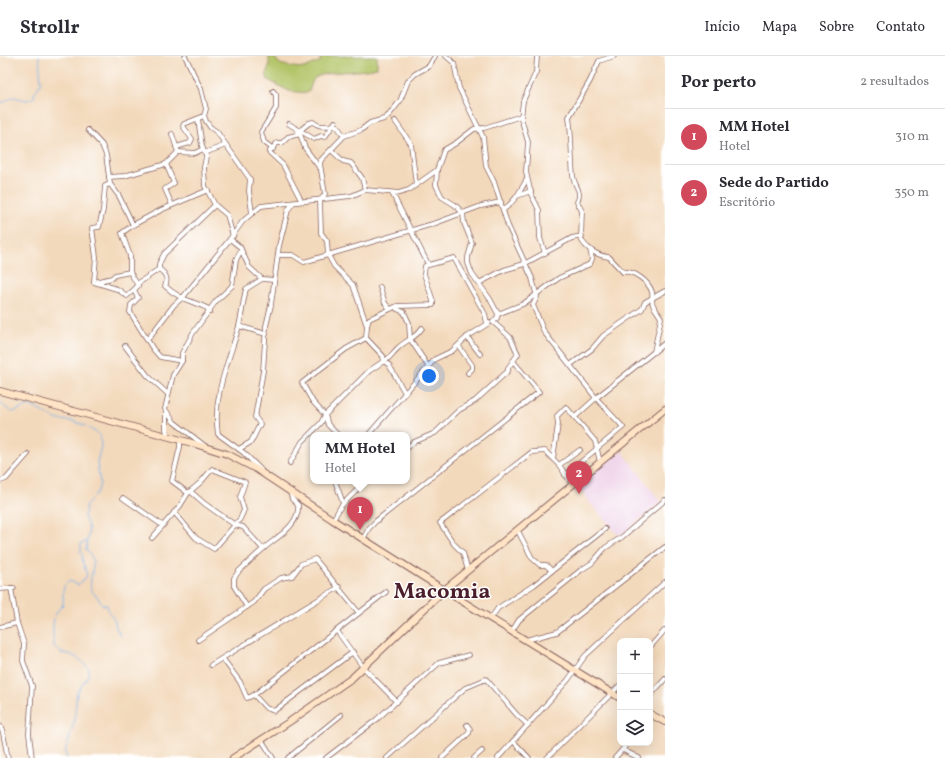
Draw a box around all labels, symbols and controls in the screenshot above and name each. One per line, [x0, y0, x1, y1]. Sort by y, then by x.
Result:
text: Strollr [20, 15, 80, 41]
text: Início [704, 18, 740, 37]
text: Mapa [762, 18, 797, 37]
text: Sobre [819, 18, 854, 37]
text: Contato [876, 18, 925, 37]
text: Por perto [681, 71, 756, 94]
text: 2 resultados [860, 73, 929, 91]
text: MM Hotel [719, 117, 790, 138]
text: 1 [691, 128, 697, 146]
text: 310 m [895, 128, 929, 146]
text: Hotel [719, 138, 750, 156]
text: Sede do Partido [719, 173, 829, 194]
text: 2 [691, 184, 697, 202]
text: 350 m [894, 184, 929, 202]
text: Escritório [719, 194, 775, 212]
your location [419, 366, 439, 386]
popup [310, 432, 410, 484]
text: MM Hotel [325, 439, 395, 460]
text: Hotel [325, 460, 356, 478]
pin: 2 [566, 461, 592, 494]
pin: 1 [347, 497, 373, 530]
district label: Macomia [393, 577, 491, 608]
map controls [617, 638, 653, 746]
button: + [617, 638, 653, 674]
button: − [617, 674, 653, 710]
button: layers [617, 710, 653, 746]

